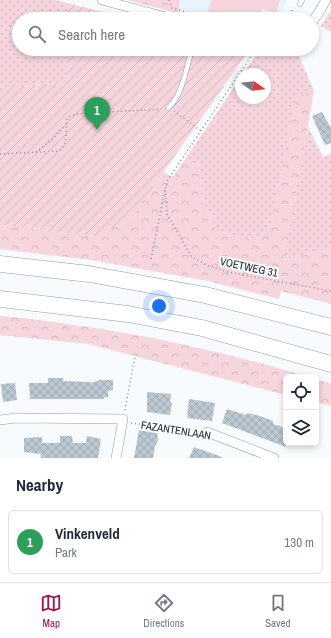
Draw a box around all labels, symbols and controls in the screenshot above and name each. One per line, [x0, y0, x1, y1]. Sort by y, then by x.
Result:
search box [12, 12, 319, 56]
icon: search [26, 23, 48, 45]
text: Search here [58, 24, 125, 45]
north arrow [235, 68, 271, 104]
pin: 1 [84, 97, 110, 130]
street label: VOETWEG 31 [219, 254, 279, 280]
your location [149, 296, 169, 316]
map controls [283, 374, 319, 446]
button: locate [283, 374, 319, 410]
button: layers [283, 410, 319, 446]
street label: FAZANTENLAAN [140, 418, 212, 442]
text: Nearby [16, 473, 63, 496]
text: Vinkenveld [55, 523, 120, 544]
text: 1 [27, 534, 33, 551]
text: 130 m [284, 534, 314, 551]
text: Park [55, 544, 77, 561]
tab: Map [40, 592, 62, 630]
tab: Directions [143, 592, 184, 630]
tab: Saved [265, 592, 291, 630]

